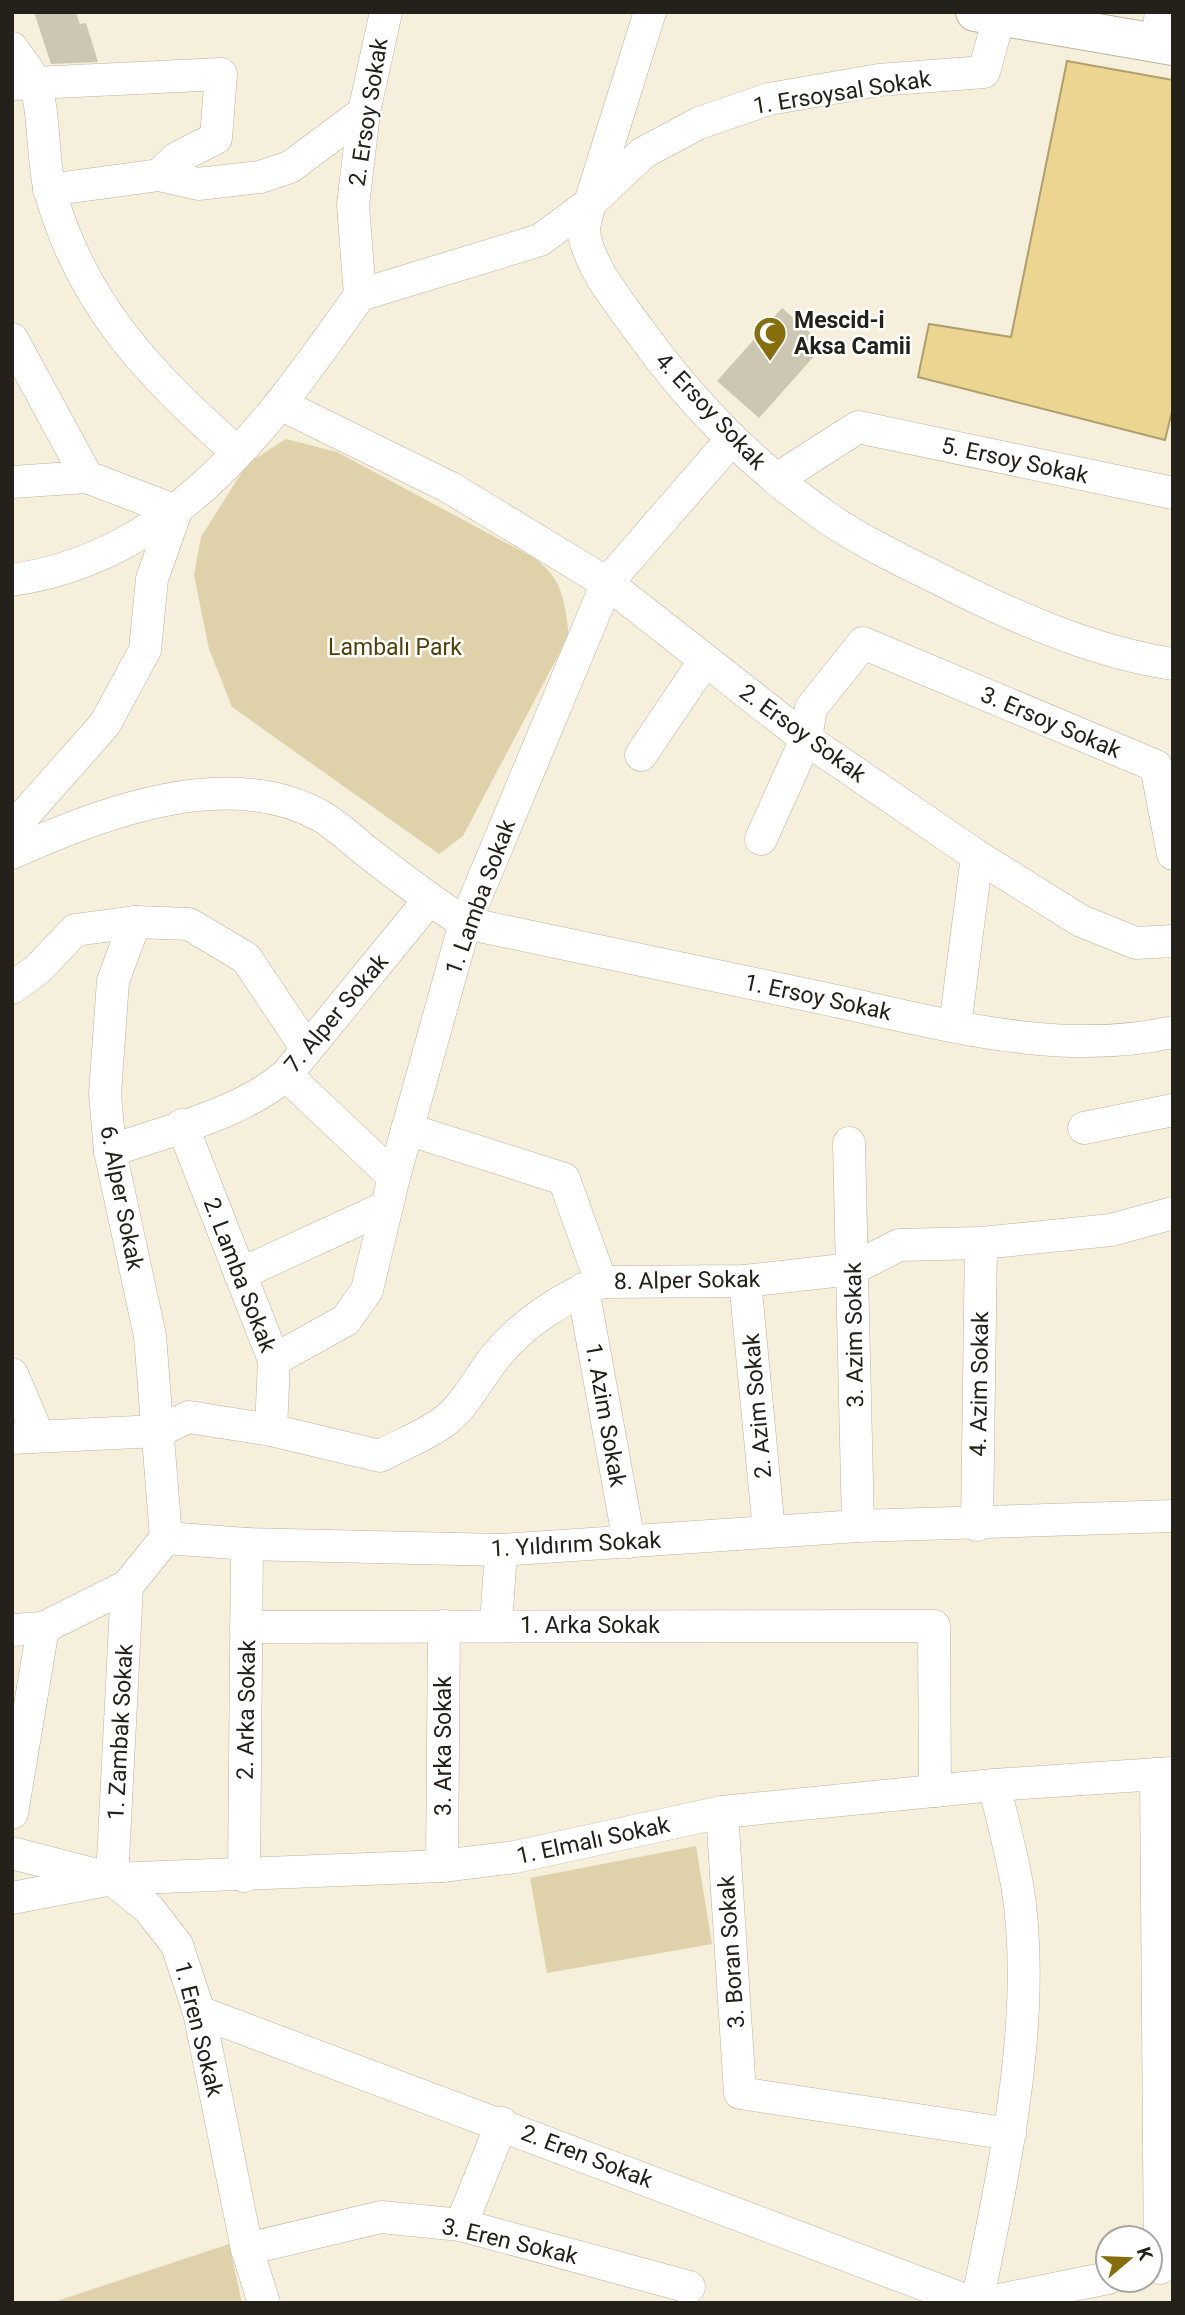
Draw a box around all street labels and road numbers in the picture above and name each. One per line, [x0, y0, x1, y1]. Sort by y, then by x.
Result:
street label: 2. Ersoy Sokak [343, 36, 394, 188]
street label: 1. Ersoysal Sokak [751, 65, 933, 120]
street label: 4. Ersoy Sokak [650, 347, 772, 475]
street label: 5. Ersoy Sokak [939, 432, 1091, 489]
street label: 2. Ersoy Sokak [734, 679, 871, 788]
street label: 3. Ersoy Sokak [977, 681, 1125, 764]
street label: 1. Lamba Sokak [440, 815, 521, 979]
street label: 7. Alper Sokak [279, 948, 394, 1078]
street label: 1. Ersoy Sokak [742, 969, 894, 1026]
street label: 6. Alper Sokak [94, 1124, 149, 1273]
street label: 2. Lamba Sokak [198, 1194, 282, 1357]
street label: 3. Azim Sokak [840, 1262, 869, 1408]
street label: 8. Alper Sokak [614, 1266, 761, 1295]
street label: 4. Azim Sokak [965, 1311, 994, 1457]
street label: 2. Azim Sokak [738, 1332, 777, 1480]
street label: 1. Azim Sokak [580, 1341, 631, 1489]
street label: 1. Yıldırım Sokak [490, 1527, 662, 1562]
street label: 1. Arka Sokak [520, 1612, 660, 1639]
street label: 2. Arka Sokak [232, 1639, 261, 1780]
street label: 1. Zambak Sokak [102, 1643, 139, 1821]
street label: 3. Arka Sokak [430, 1676, 457, 1816]
street label: 1. Elmalı Sokak [514, 1811, 672, 1870]
street label: 3. Boran Sokak [713, 1874, 750, 2029]
street label: 1. Eren Sokak [169, 1959, 228, 2100]
street label: 2. Eren Sokak [517, 2119, 657, 2194]
street label: 3. Eren Sokak [439, 2213, 581, 2270]

